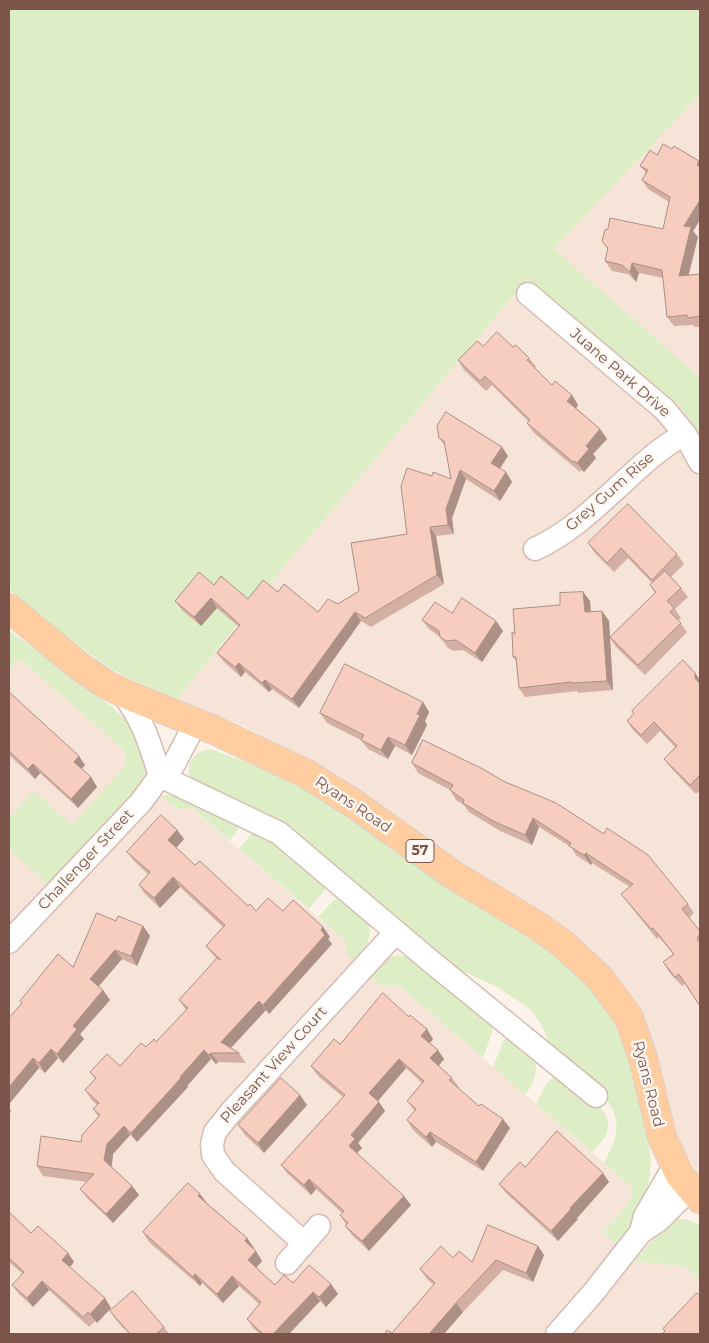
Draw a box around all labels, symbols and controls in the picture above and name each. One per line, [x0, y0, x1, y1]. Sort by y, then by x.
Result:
street label: Juane Park Drive [566, 325, 674, 421]
street label: Grey Gum Rise [562, 449, 658, 535]
street label: Ryans Road [311, 773, 395, 837]
street label: Challenger Street [35, 806, 137, 914]
road number: 57 [406, 839, 434, 862]
street label: Pleasant View Court [217, 1003, 331, 1127]
street label: Ryans Road [629, 1039, 667, 1129]

